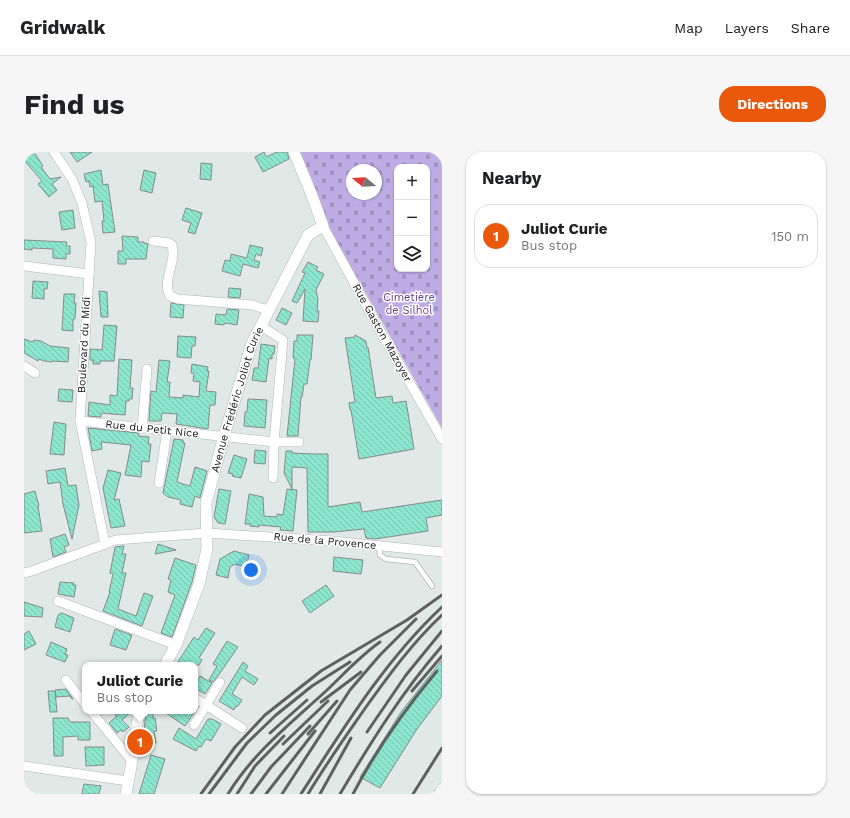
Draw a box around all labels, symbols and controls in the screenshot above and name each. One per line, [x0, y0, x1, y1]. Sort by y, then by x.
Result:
text: Gridwalk [20, 16, 105, 39]
text: Map [674, 20, 703, 36]
text: Layers [725, 20, 769, 36]
text: Share [791, 20, 830, 36]
button: Directions [719, 86, 826, 122]
text: Find us [24, 88, 124, 121]
north arrow [346, 164, 382, 200]
map controls [394, 164, 430, 272]
button: + [394, 164, 430, 200]
text: Nearby [482, 168, 541, 188]
button: − [394, 200, 430, 236]
text: Juliot Curie [521, 220, 608, 238]
text: 1 [493, 229, 499, 244]
text: 150 m [771, 229, 809, 244]
button: layers [394, 236, 430, 272]
text: Bus stop [521, 238, 577, 253]
street label: Rue Gaston Mazoyer [350, 282, 415, 385]
park label: Cimetière de Silhol [383, 291, 435, 317]
street label: Boulevard du Midi [75, 296, 93, 394]
street label: Avenue Frédéric Joliot Curie [208, 324, 266, 474]
street label: Rue du Petit Nice [105, 418, 199, 440]
street label: Rue de la Provence [273, 530, 377, 552]
your location [241, 560, 261, 580]
popup [82, 662, 198, 714]
text: Juliot Curie [97, 672, 183, 690]
text: Bus stop [97, 690, 153, 705]
pin: 1 [127, 727, 153, 757]

